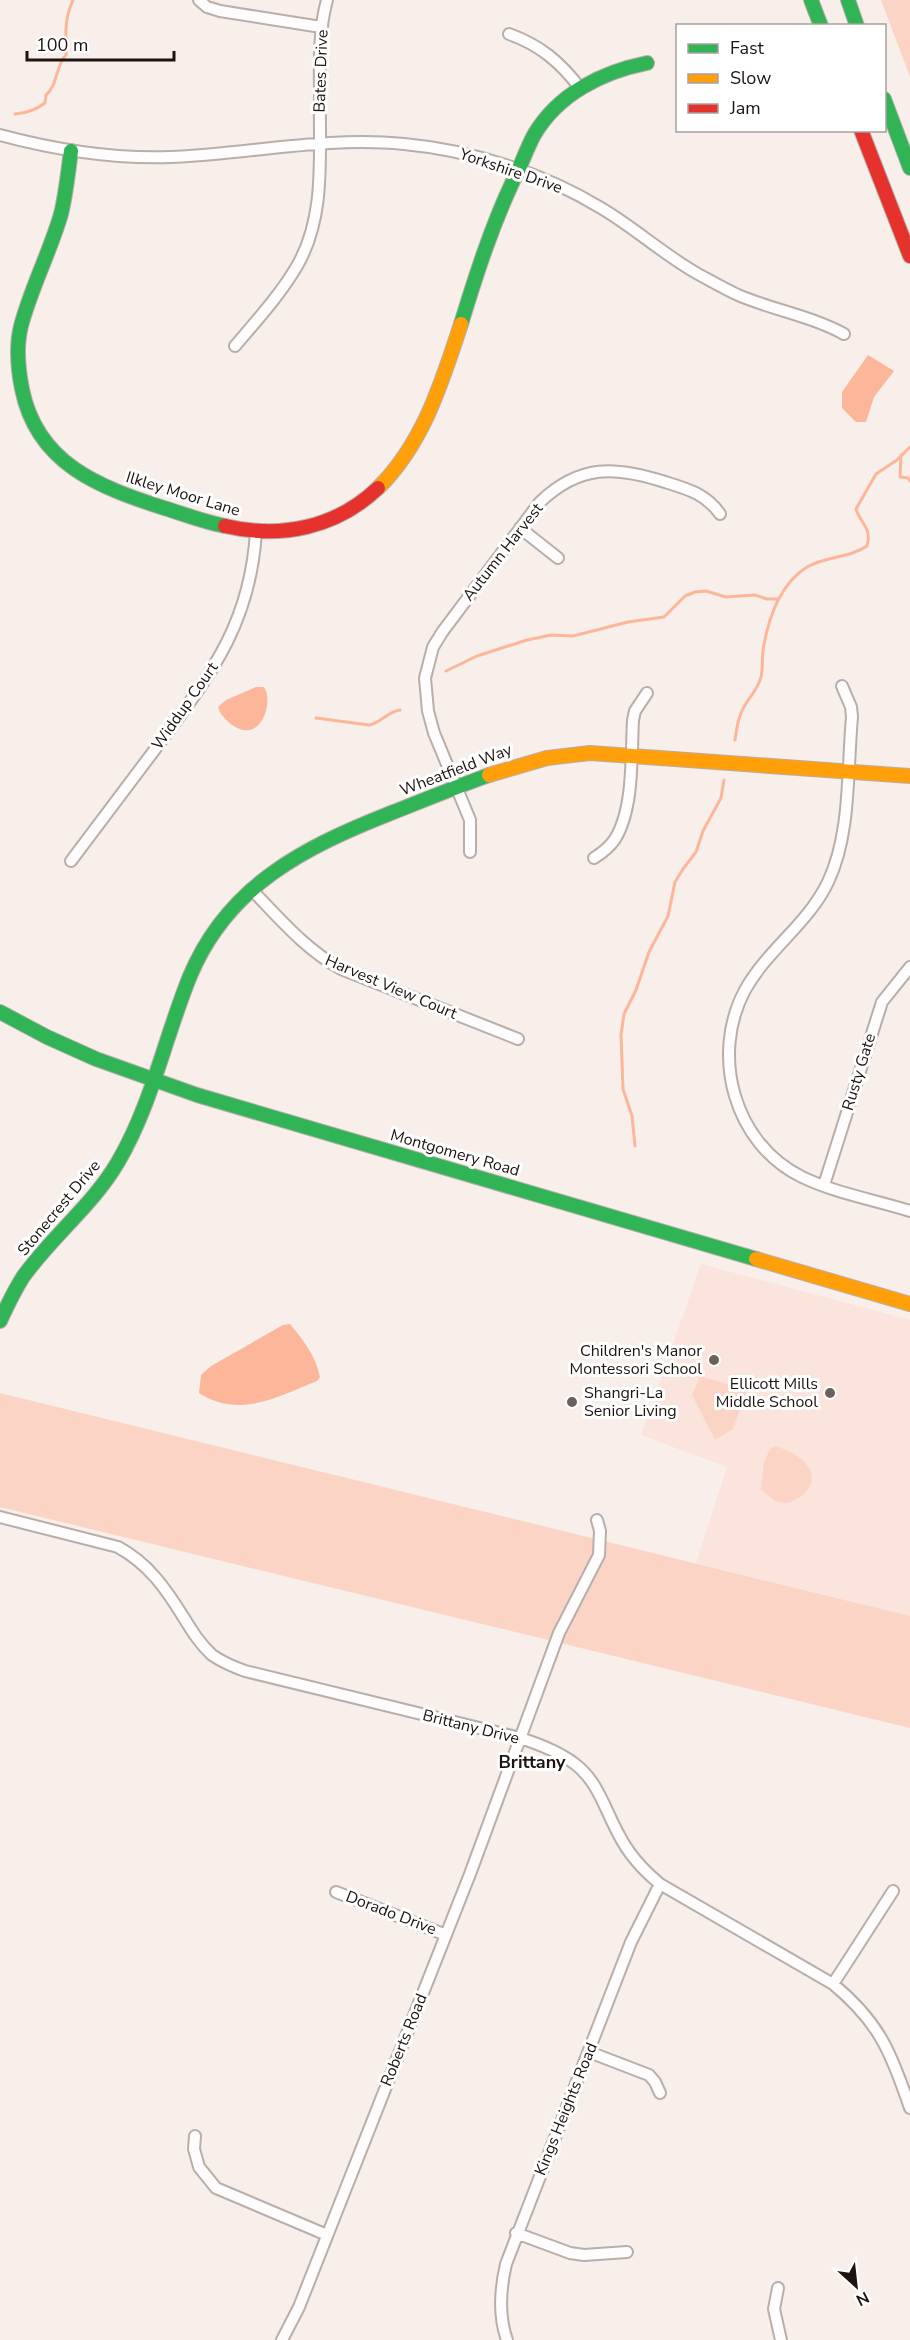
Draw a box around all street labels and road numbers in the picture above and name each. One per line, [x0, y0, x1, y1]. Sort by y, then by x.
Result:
street label: Bates Drive [309, 29, 333, 113]
street label: Yorkshire Drive [456, 143, 565, 199]
street label: Ilkley Moor Lane [123, 466, 243, 522]
street label: Autumn Harvest [458, 498, 548, 606]
street label: Widdup Court [147, 657, 224, 754]
street label: Wheatfield Way [397, 738, 516, 801]
street label: Harvest View Court [322, 949, 461, 1025]
street label: Rusty Gate [837, 1031, 881, 1113]
street label: Montgomery Road [388, 1124, 522, 1182]
street label: Stonecrest Drive [12, 1155, 106, 1261]
street label: Brittany Drive [420, 1704, 522, 1750]
street label: Dorado Drive [343, 1886, 439, 1940]
street label: Roberts Road [375, 1990, 433, 2090]
street label: Kings Heights Road [529, 2039, 603, 2179]

